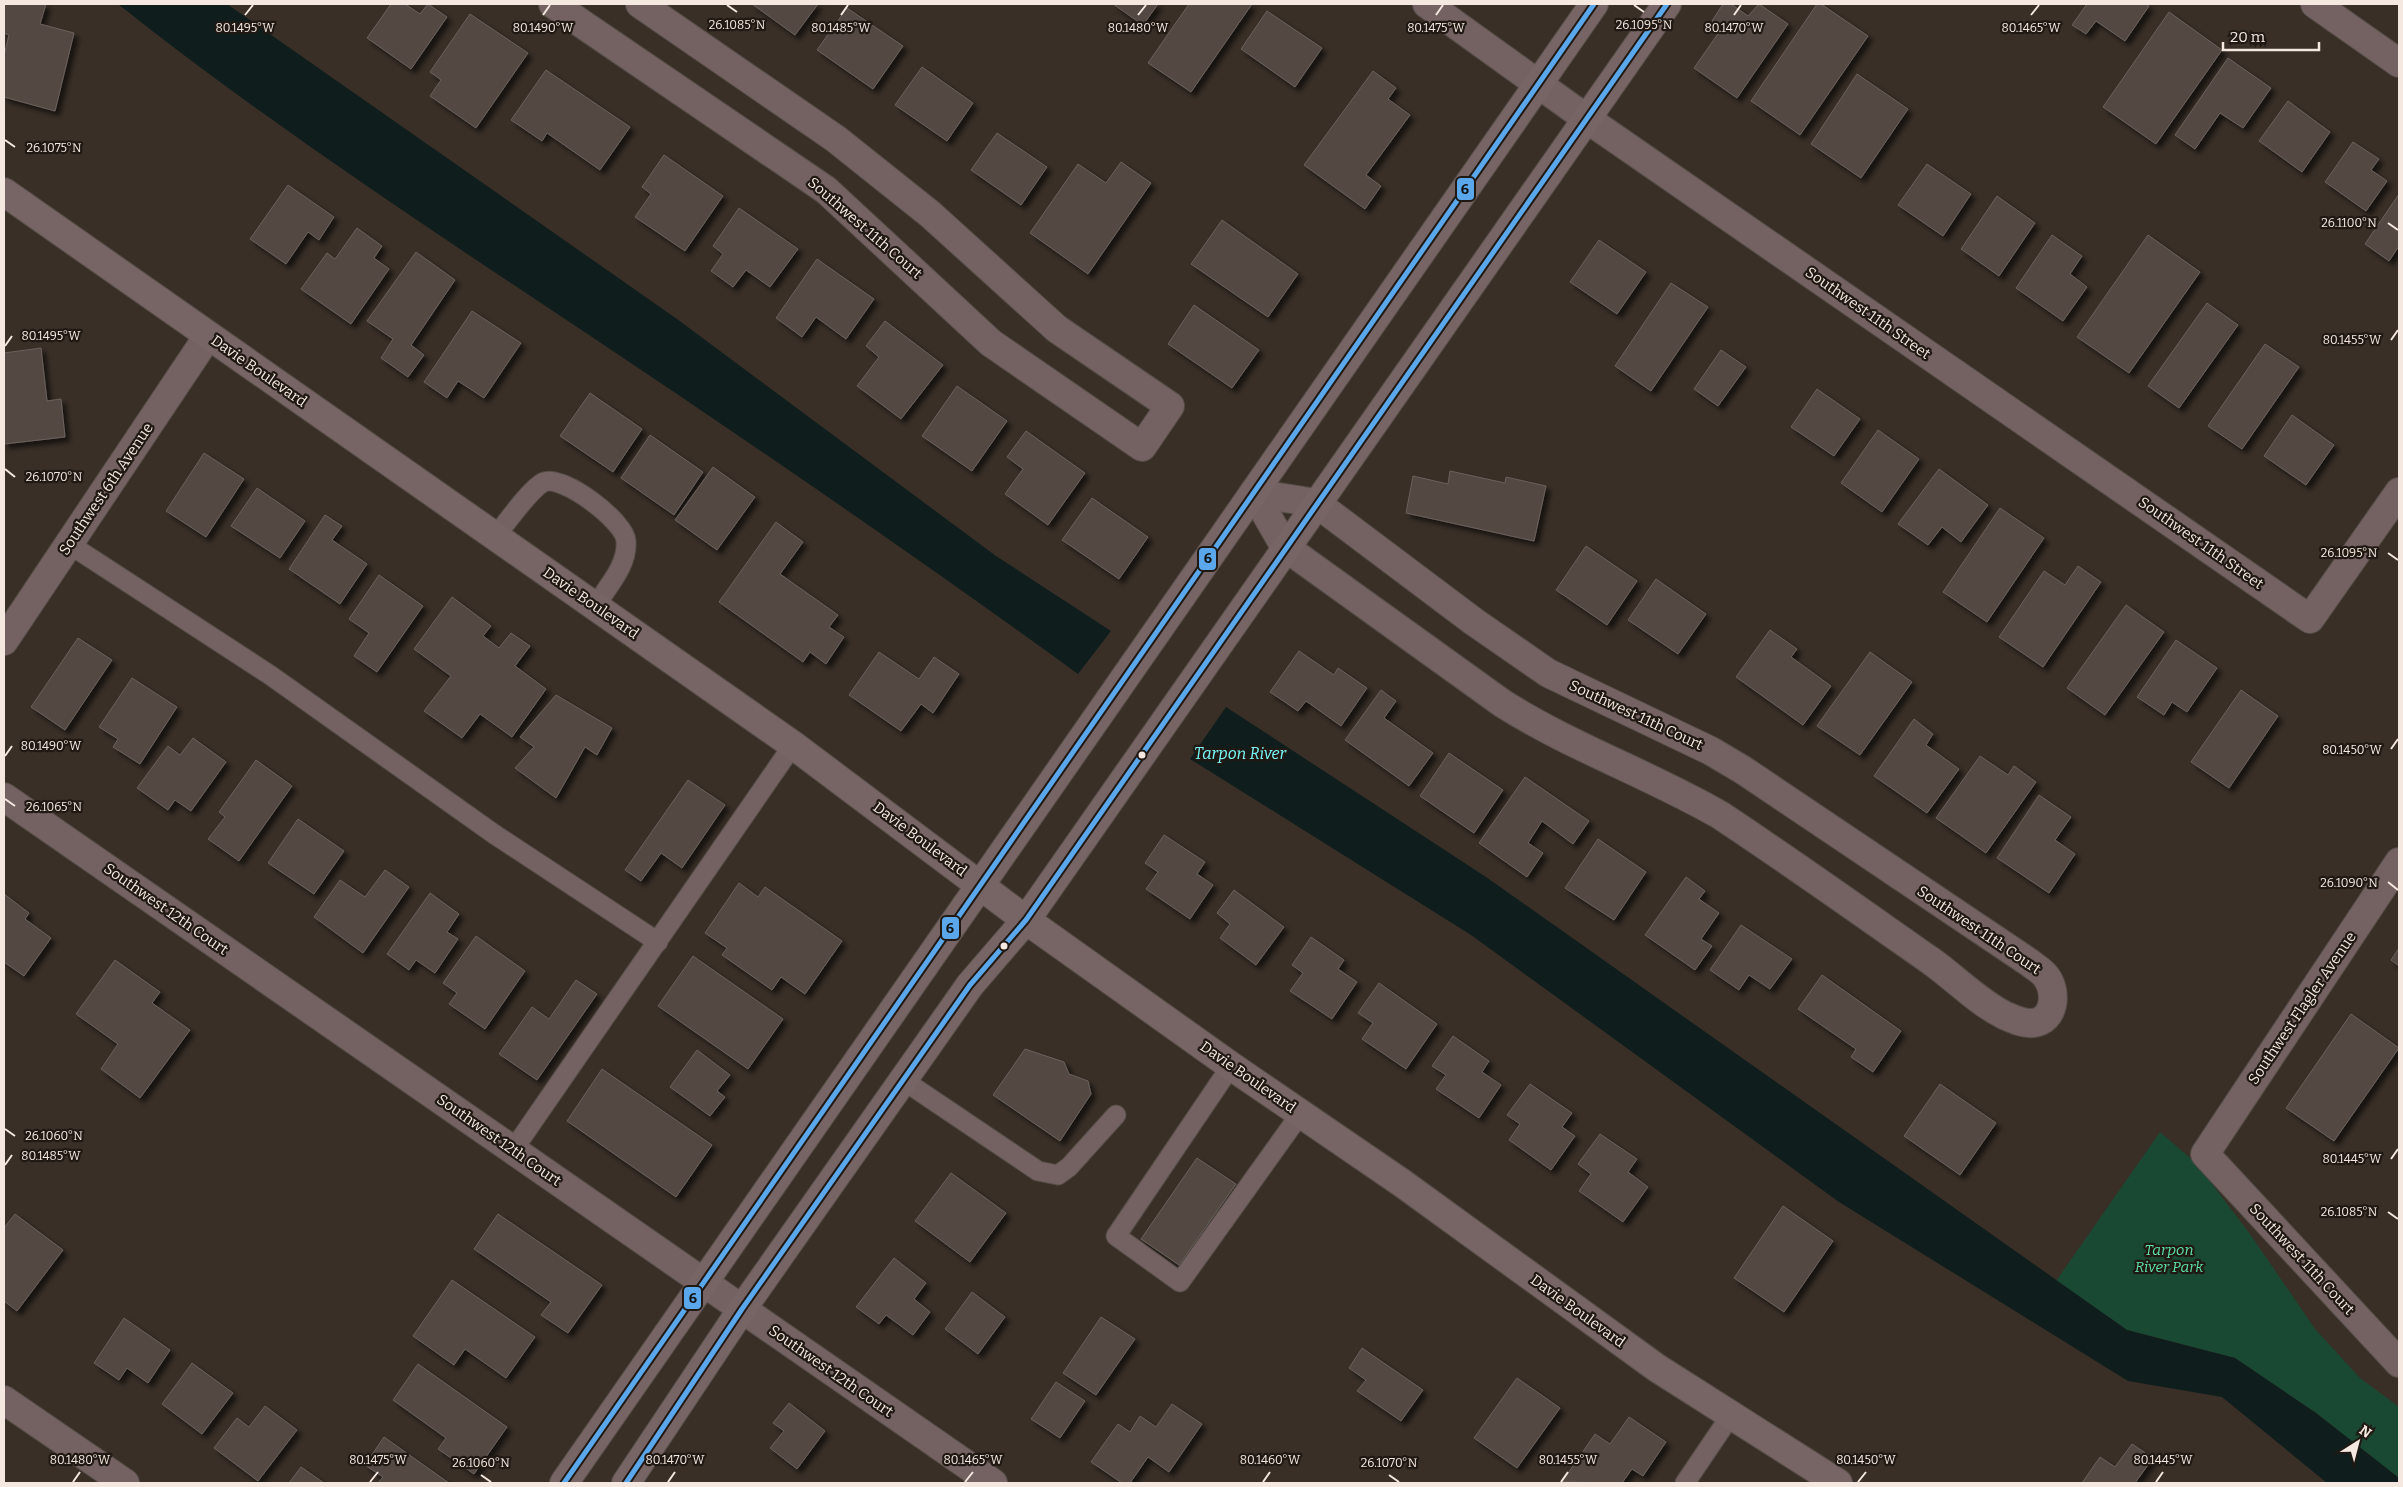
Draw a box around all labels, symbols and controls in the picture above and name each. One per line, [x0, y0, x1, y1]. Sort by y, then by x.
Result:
text: 26.1085°N [709, 18, 766, 32]
text: 26.1095°N [1616, 18, 1673, 32]
scale bar [2223, 20, 2319, 52]
text: 80.1495°W [215, 21, 275, 35]
text: 80.1490°W [513, 21, 574, 35]
text: 80.1485°W [811, 21, 871, 35]
text: 80.1480°W [1108, 21, 1169, 35]
text: 80.1475°W [1407, 21, 1466, 35]
text: 80.1470°W [1705, 21, 1764, 35]
text: 80.1465°W [2002, 21, 2061, 35]
text: 20 m [2230, 28, 2266, 46]
text: 26.1075°N [26, 141, 82, 155]
street label: Southwest 11th Court [804, 173, 926, 283]
line badge: 6 [1456, 177, 1475, 201]
text: 6 [1461, 181, 1469, 198]
text: 26.1100°N [2321, 216, 2377, 230]
street label: Southwest 11th Street [1802, 263, 1934, 363]
text: 80.1495°W [21, 329, 81, 343]
street label: Davie Boulevard [208, 331, 310, 411]
text: 80.1455°W [2323, 333, 2382, 347]
street label: Southwest 6th Avenue [55, 419, 157, 559]
text: 26.1070°N [26, 470, 83, 484]
street label: Southwest 11th Street [2135, 493, 2267, 593]
text: 26.1095°N [2321, 546, 2378, 560]
line badge: 6 [1198, 547, 1217, 571]
text: 6 [1204, 550, 1212, 567]
street label: Davie Boulevard [540, 563, 642, 643]
street label: Southwest 11th Court [1566, 676, 1706, 754]
text: 80.1490°W [21, 739, 82, 753]
text: 80.1450°W [2322, 743, 2383, 757]
water label: Tarpon River [1194, 744, 1288, 763]
unlabelled marker [1137, 750, 1147, 760]
street label: Davie Boulevard [870, 798, 970, 880]
text: 26.1065°N [26, 800, 83, 814]
street label: Southwest 12th Court [100, 859, 232, 959]
text: 26.1090°N [2320, 876, 2378, 890]
street label: Southwest 11th Court [1914, 882, 2045, 978]
line badge: 6 [941, 916, 960, 940]
text: 6 [946, 920, 954, 937]
street label: Southwest Flagler Avenue [2244, 928, 2360, 1088]
unlabelled marker [999, 941, 1009, 951]
street label: Davie Boulevard [1197, 1037, 1299, 1117]
street label: Southwest 12th Court [433, 1090, 565, 1190]
text: 26.1060°N [25, 1129, 83, 1143]
text: 80.1485°W [21, 1149, 81, 1163]
text: 80.1445°W [2322, 1152, 2382, 1166]
street label: Southwest 11th Court [2246, 1200, 2359, 1319]
text: 26.1085°N [2321, 1205, 2378, 1219]
park label: Tarpon River Park [2135, 1241, 2204, 1276]
street label: Davie Boulevard [1527, 1271, 1629, 1351]
line badge: 6 [683, 1286, 702, 1310]
text: 6 [689, 1290, 697, 1307]
street label: Southwest 12th Court [765, 1321, 897, 1421]
north arrow [2333, 1417, 2383, 1467]
text: N [2356, 1422, 2375, 1442]
text: 80.1480°W [50, 1453, 111, 1467]
text: 80.1475°W [349, 1453, 408, 1467]
text: 80.1470°W [646, 1453, 705, 1467]
text: 80.1465°W [944, 1453, 1003, 1467]
text: 80.1460°W [1240, 1453, 1301, 1467]
text: 80.1455°W [1539, 1453, 1598, 1467]
text: 80.1450°W [1836, 1453, 1897, 1467]
text: 80.1445°W [2133, 1453, 2193, 1467]
text: 26.1060°N [452, 1456, 510, 1470]
text: 26.1070°N [1361, 1456, 1418, 1470]

